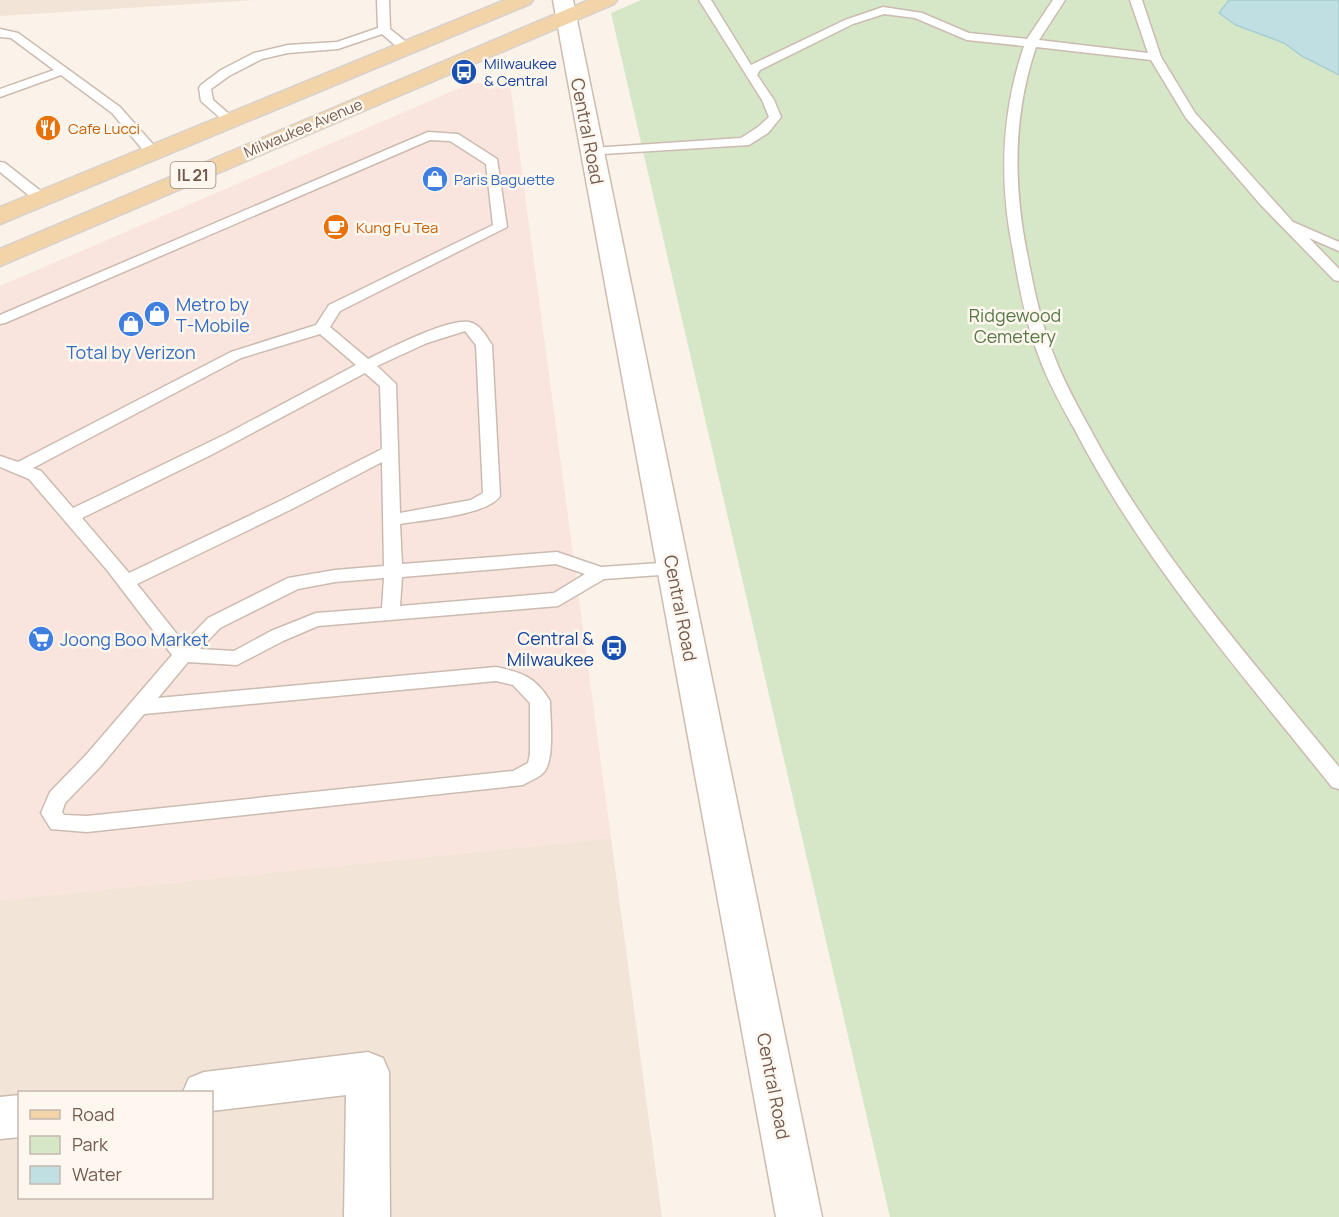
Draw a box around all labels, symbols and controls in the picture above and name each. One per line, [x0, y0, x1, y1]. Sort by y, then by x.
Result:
place label: Milwaukee & Central [484, 53, 557, 91]
bus stop icon: Milwaukee & Central [449, 57, 479, 87]
street label: Central Road [566, 76, 610, 186]
street label: Milwaukee Avenue [240, 93, 366, 162]
restaurant icon: Cafe Lucci [33, 113, 63, 143]
place label: Cafe Lucci [68, 118, 140, 139]
road number: IL 21 [170, 162, 216, 188]
shop icon: Paris Baguette [420, 164, 450, 194]
place label: Paris Baguette [454, 169, 555, 190]
cafe icon: Kung Fu Tea [321, 212, 351, 242]
place label: Kung Fu Tea [356, 217, 438, 238]
place label: Metro by T-Mobile [176, 292, 250, 337]
shop icon: Metro by T-Mobile [142, 299, 172, 329]
park label: Ridgewood Cemetery [969, 303, 1061, 348]
shop icon: Total by Verizon [116, 309, 146, 339]
place label: Total by Verizon [66, 340, 196, 364]
street label: Central Road [659, 553, 703, 663]
supermarket icon: Joong Boo Market [26, 624, 56, 654]
place label: Central & Milwaukee [507, 626, 594, 671]
place label: Joong Boo Market [60, 627, 209, 651]
bus stop icon: Central & Milwaukee [599, 633, 629, 663]
street label: Central Road [752, 1031, 796, 1141]
legend [18, 1091, 213, 1199]
text: Road [72, 1102, 115, 1126]
text: Park [72, 1132, 109, 1156]
text: Water [72, 1162, 122, 1186]

